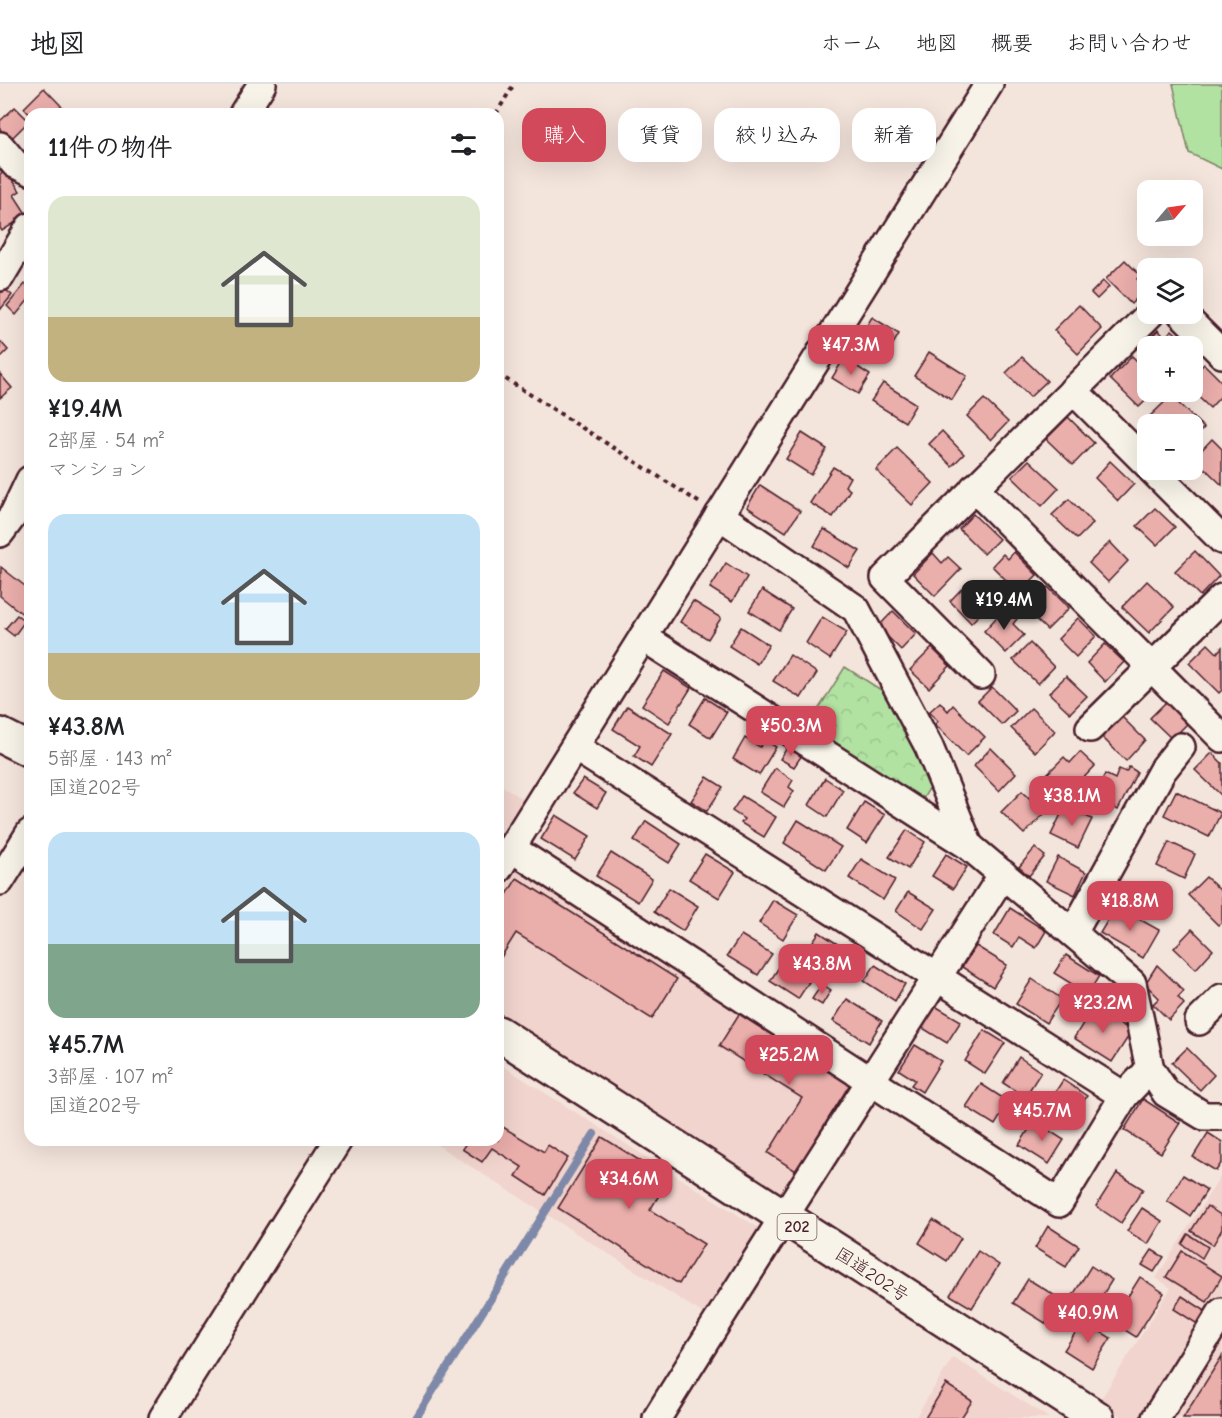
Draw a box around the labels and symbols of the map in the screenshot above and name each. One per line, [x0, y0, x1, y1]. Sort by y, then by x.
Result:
north arrow [1137, 180, 1203, 246]
pin: ¥47.3M [802, 325, 900, 376]
pin: ¥19.4M [955, 580, 1053, 631]
pin: ¥50.3M [742, 706, 840, 757]
pin: ¥38.1M [1023, 776, 1121, 827]
pin: ¥18.8M [1081, 881, 1179, 932]
pin: ¥43.8M [773, 944, 871, 995]
pin: ¥23.2M [1054, 983, 1152, 1034]
pin: ¥25.2M [740, 1035, 838, 1086]
pin: ¥45.7M [993, 1091, 1091, 1142]
pin: ¥34.6M [580, 1159, 678, 1210]
road number: 202 [778, 1214, 816, 1240]
street label: 国道202号 [831, 1243, 913, 1307]
pin: ¥40.9M [1039, 1293, 1137, 1344]

